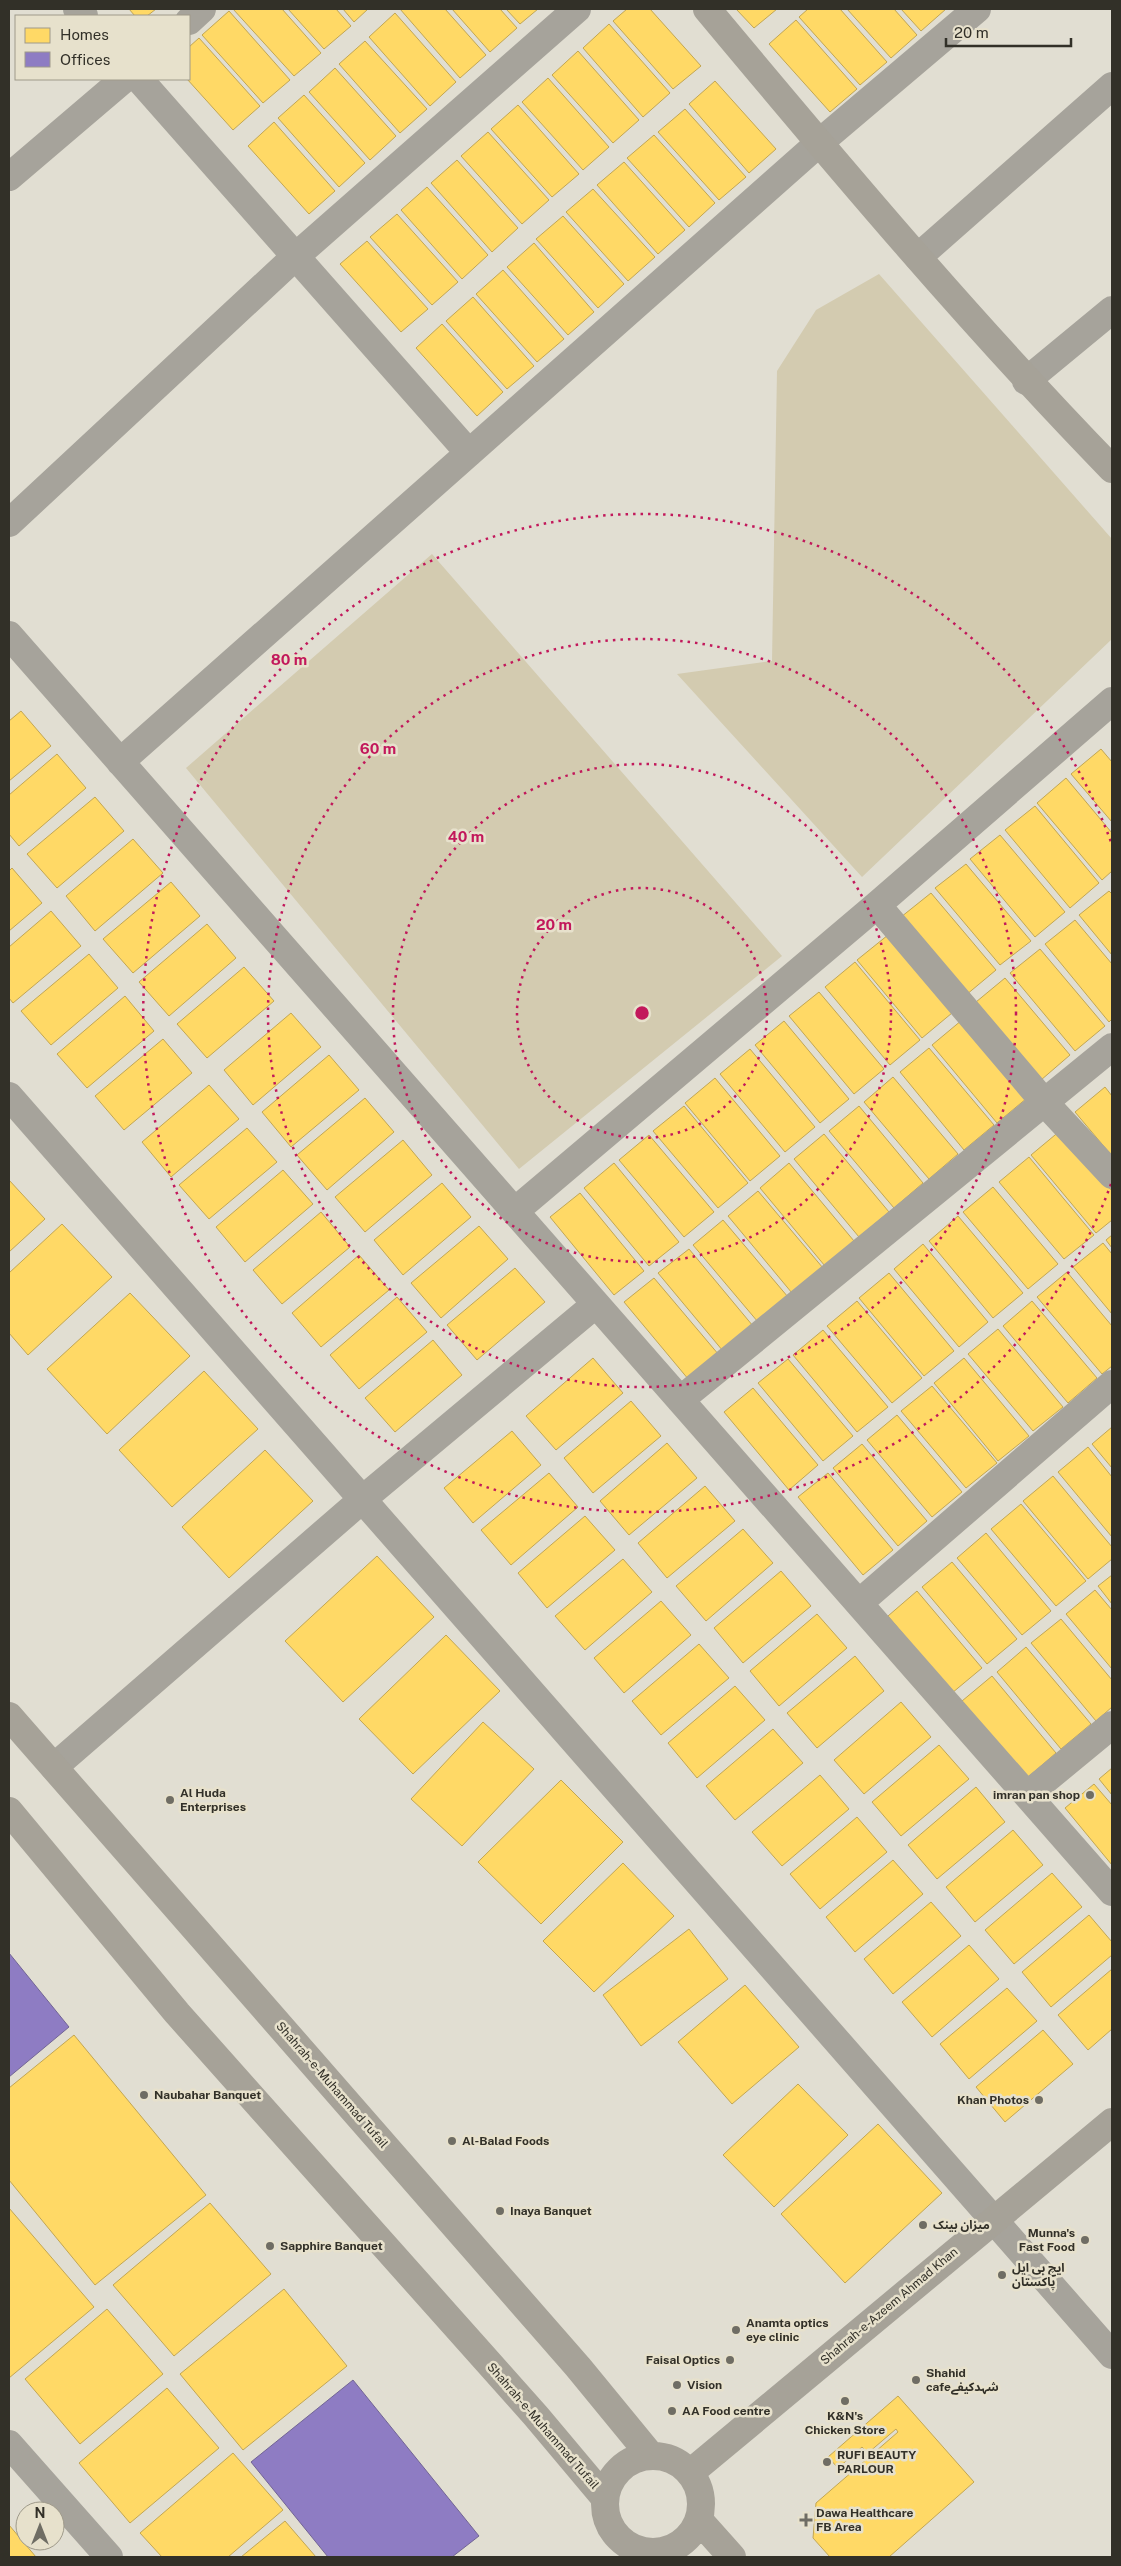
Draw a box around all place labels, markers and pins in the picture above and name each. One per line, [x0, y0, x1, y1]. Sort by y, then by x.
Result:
centre of rings [633, 1004, 651, 1022]
place label: Al Huda Enterprises [180, 1786, 246, 1814]
place label: imran pan shop [993, 1788, 1080, 1802]
marker: imran pan shop [1084, 1789, 1096, 1801]
marker: Al Huda Enterprises [164, 1794, 176, 1806]
place label: Naubahar Banquet [154, 2088, 261, 2102]
marker: Naubahar Banquet [138, 2089, 150, 2101]
place label: Khan Photos [957, 2093, 1029, 2107]
marker: Khan Photos [1033, 2094, 1045, 2106]
place label: Al-Balad Foods [462, 2134, 549, 2148]
marker: Al-Balad Foods [446, 2135, 458, 2147]
place label: Inaya Banquet [510, 2204, 592, 2218]
marker: Inaya Banquet [494, 2205, 506, 2217]
place label: میزان بینک [933, 2218, 990, 2232]
marker: میزان بینک [917, 2219, 929, 2231]
place label: Munna's Fast Food [1019, 2226, 1075, 2254]
marker: Munna's Fast Food [1079, 2234, 1091, 2246]
place label: Sapphire Banquet [280, 2239, 383, 2253]
marker: Sapphire Banquet [264, 2240, 276, 2252]
place label: ایچ بی ایل پاکستان [1012, 2261, 1065, 2291]
marker: ایچ بی ایل پاکستان [996, 2269, 1008, 2281]
place label: Anamta optics eye clinic [746, 2316, 829, 2344]
marker: Anamta optics eye clinic [730, 2324, 742, 2336]
place label: Faisal Optics [646, 2353, 720, 2367]
marker: Faisal Optics [724, 2354, 736, 2366]
place label: Shahid cafeشہدکیفے [926, 2366, 999, 2395]
marker: Shahid cafeشہدکیفے [910, 2374, 922, 2386]
place label: Vision [687, 2378, 722, 2392]
marker: Vision [671, 2379, 683, 2391]
marker: K&N's Chicken Store [839, 2395, 851, 2407]
place label: AA Food centre [682, 2404, 771, 2418]
marker: AA Food centre [666, 2405, 678, 2417]
place label: K&N's Chicken Store [805, 2409, 885, 2437]
place label: RUFI BEAUTY PARLOUR [837, 2448, 916, 2476]
marker: RUFI BEAUTY PARLOUR [821, 2456, 833, 2468]
place label: Dawa Healthcare FB Area [816, 2506, 914, 2534]
marker: Dawa Healthcare FB Area [800, 2514, 812, 2526]

